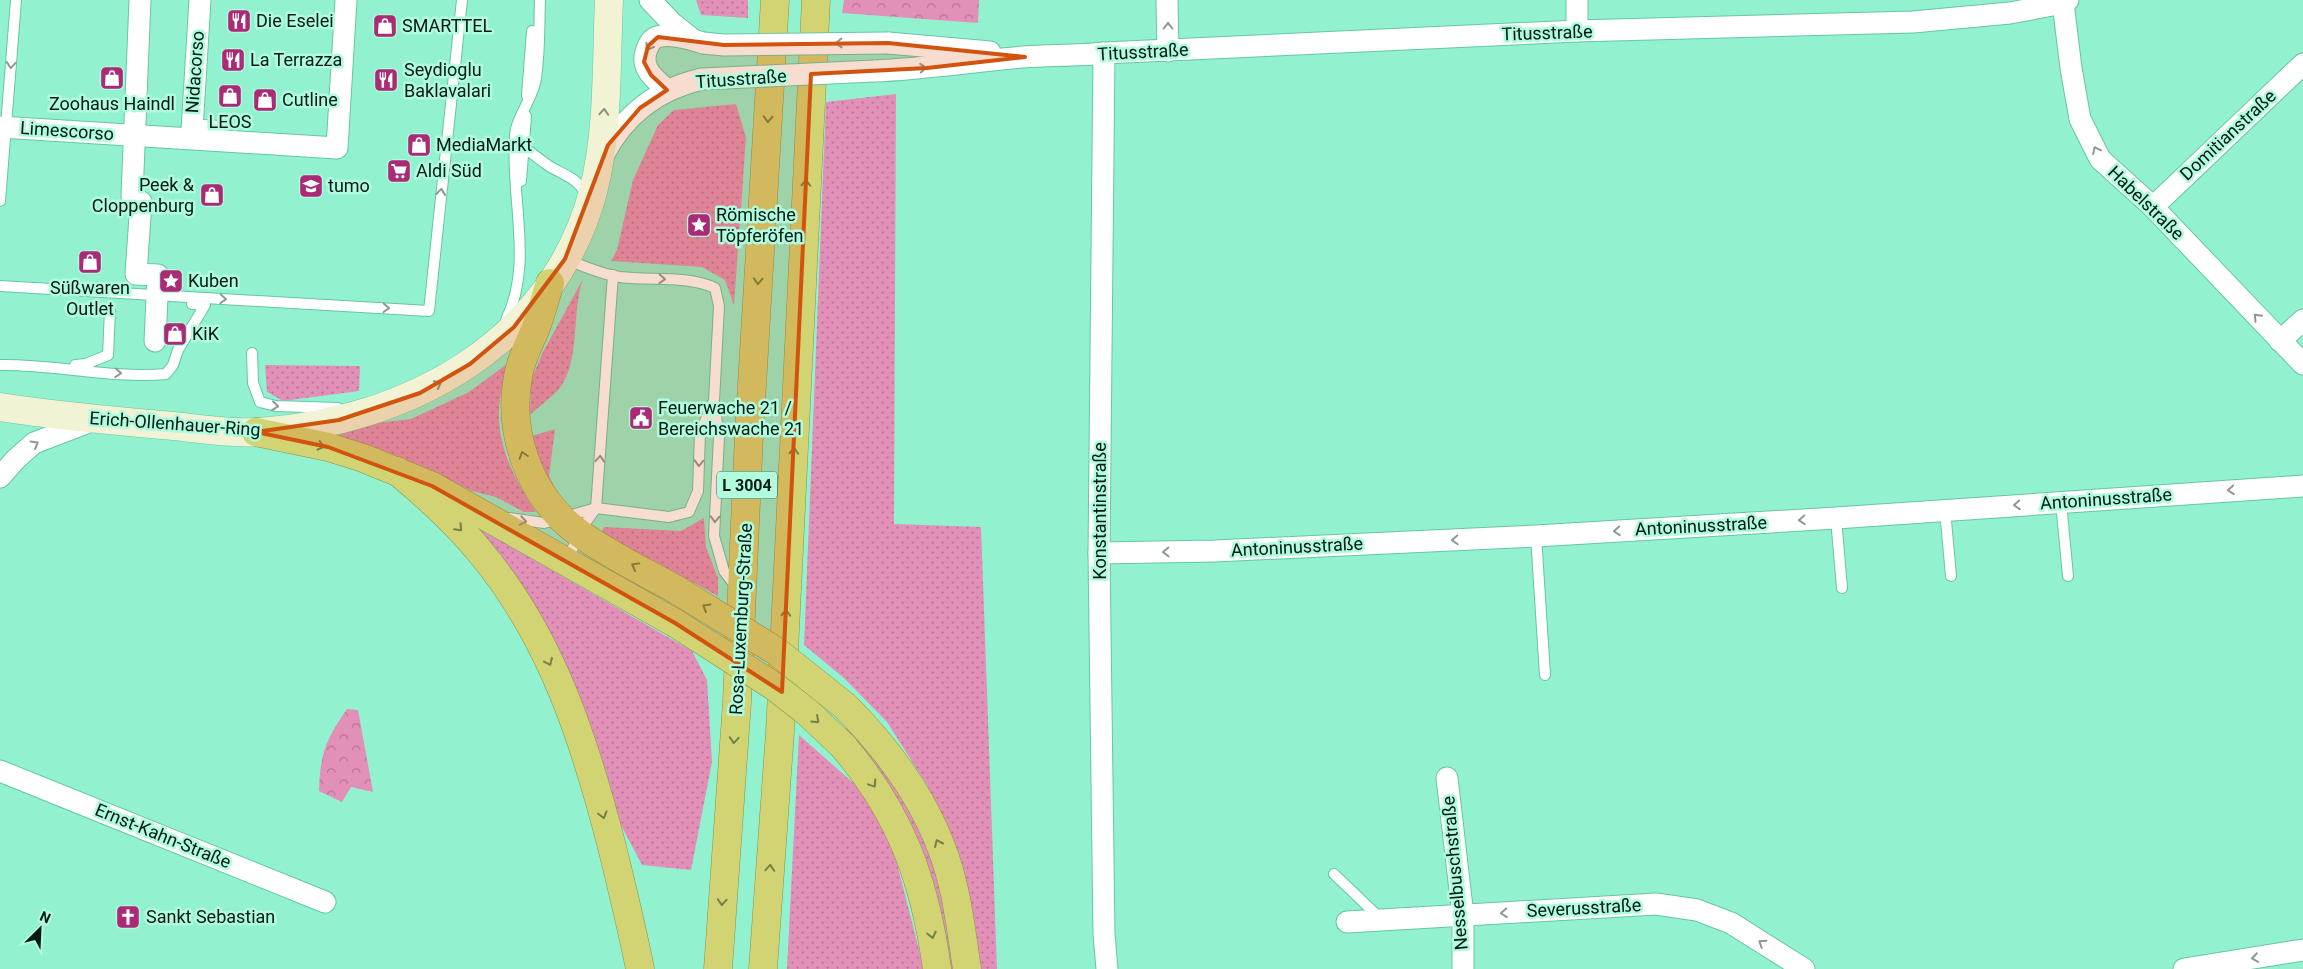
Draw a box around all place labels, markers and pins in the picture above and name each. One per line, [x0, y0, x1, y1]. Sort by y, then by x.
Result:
restaurant icon: Die Eselei [226, 8, 252, 34]
place label: Die Eselei [256, 10, 334, 31]
shop icon: SMARTTEL [372, 13, 398, 39]
place label: SMARTTEL [402, 15, 493, 36]
restaurant icon: La Terrazza [220, 47, 246, 73]
place label: La Terrazza [250, 49, 342, 70]
place label: Seydioglu Baklavalari [404, 59, 491, 101]
shop icon: Zoohaus Haindl [99, 65, 125, 91]
restaurant icon: Seydioglu Baklavalari [373, 67, 399, 93]
shop icon: LEOS [217, 83, 243, 109]
shop icon: Cutline [252, 87, 278, 113]
place label: Cutline [282, 89, 338, 110]
place label: Zoohaus Haindl [49, 93, 175, 114]
place label: LEOS [209, 111, 252, 132]
shop icon: MediaMarkt [406, 132, 432, 158]
place label: MediaMarkt [436, 134, 532, 155]
supermarket icon: Aldi Süd [386, 158, 412, 184]
place label: Aldi Süd [416, 160, 482, 181]
school or university icon: tumo [298, 173, 324, 199]
place label: Peek & Cloppenburg [92, 174, 195, 216]
place label: tumo [328, 175, 370, 196]
shop icon: Peek & Cloppenburg [199, 182, 225, 208]
place label: Römische Töpferöfen [716, 204, 804, 246]
place icon: Römische Töpferöfen [686, 212, 712, 238]
shop icon: Süßwaren Outlet [77, 249, 103, 275]
place icon: Kuben [158, 268, 184, 294]
place label: Kuben [188, 270, 239, 291]
place label: Süßwaren Outlet [50, 277, 130, 319]
shop icon: KiK [162, 321, 188, 347]
place label: KiK [192, 323, 220, 344]
place label: Feuerwache 21 / Bereichswache 21 [658, 397, 804, 439]
public building icon: Feuerwache 21 / Bereichswache 21 [628, 405, 654, 431]
church icon: Sankt Sebastian [115, 904, 141, 930]
place label: Sankt Sebastian [146, 906, 275, 927]

